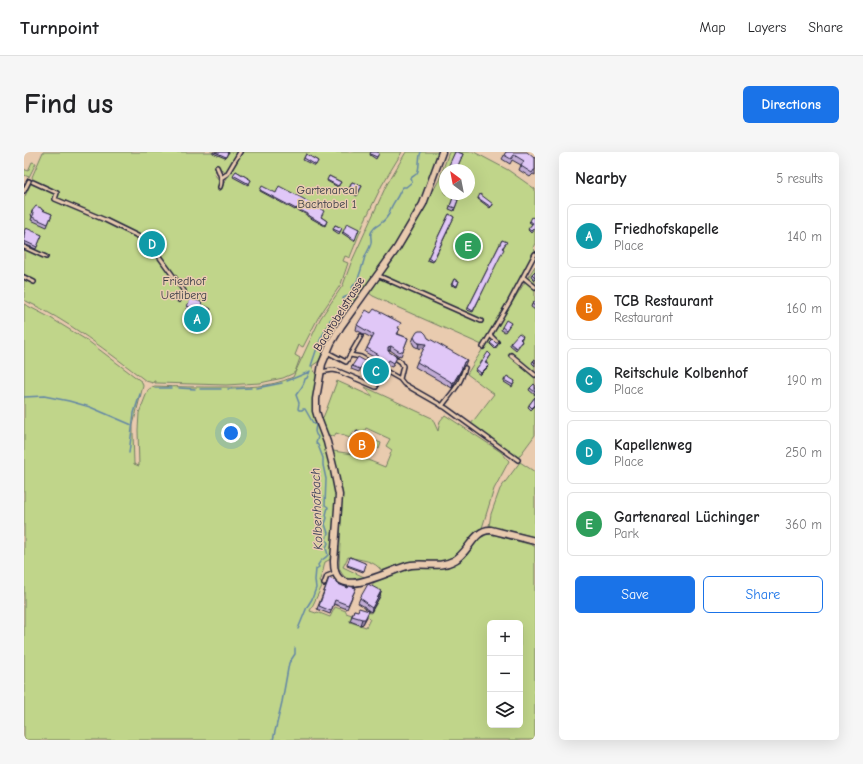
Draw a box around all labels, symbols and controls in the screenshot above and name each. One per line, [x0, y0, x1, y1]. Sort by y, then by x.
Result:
text: Turnpoint [20, 17, 99, 39]
text: Map [699, 19, 726, 36]
text: Layers [748, 19, 786, 36]
text: Share [808, 19, 843, 36]
button: Directions [743, 86, 839, 123]
text: Find us [24, 88, 113, 120]
north arrow [439, 164, 475, 200]
text: Nearby [575, 169, 626, 188]
text: 5 results [776, 171, 823, 186]
park label: Gartenareal Bachtobel 1 [297, 183, 357, 211]
text: Friedhofskapelle [614, 220, 719, 238]
pin: D [139, 229, 165, 259]
text: A [585, 229, 593, 244]
text: 140 m [788, 229, 822, 244]
pin: E [455, 231, 481, 261]
text: Place [614, 238, 644, 253]
park label: Friedhof Uetliberg [161, 274, 207, 302]
street label: Bachtobelstrasse [310, 274, 368, 354]
text: TCB Restaurant [614, 292, 713, 310]
text: B [585, 301, 593, 316]
text: 160 m [787, 301, 822, 316]
pin: A [184, 304, 210, 334]
text: Restaurant [614, 310, 673, 325]
pin: C [363, 356, 389, 386]
text: Reitschule Kolbenhof [614, 364, 748, 382]
text: C [585, 373, 593, 388]
text: 190 m [787, 373, 822, 388]
text: Place [614, 382, 644, 397]
your location [221, 423, 241, 443]
pin: B [349, 430, 375, 460]
text: Kapellenweg [614, 436, 693, 454]
text: D [585, 445, 593, 460]
text: 250 m [785, 445, 822, 460]
text: Place [614, 454, 644, 469]
water label: Kolbenhofbach [308, 468, 325, 550]
text: Gartenareal Lüchinger [614, 508, 759, 526]
text: E [585, 517, 593, 532]
text: 360 m [785, 517, 822, 532]
text: Park [614, 526, 639, 541]
button: Save [575, 576, 695, 613]
button: Share [703, 576, 823, 613]
map controls [487, 620, 523, 728]
button: + [487, 620, 523, 656]
button: − [487, 656, 523, 692]
button: layers [487, 692, 523, 728]

